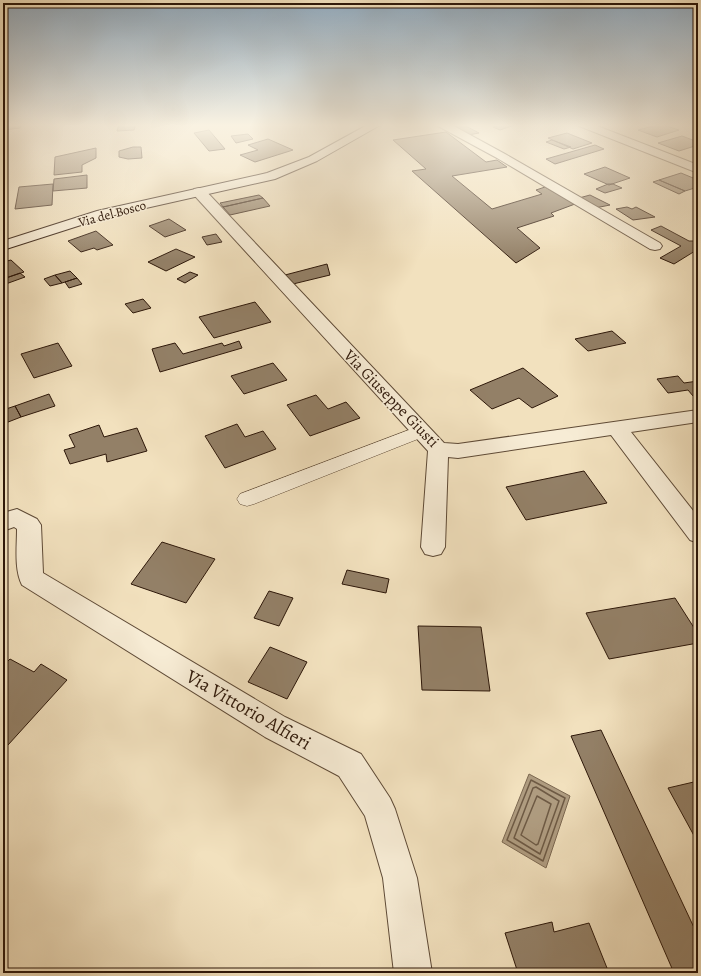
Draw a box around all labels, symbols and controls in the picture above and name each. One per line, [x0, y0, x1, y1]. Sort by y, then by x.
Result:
street label: Via del Bosco [75, 196, 148, 231]
street label: Via Giuseppe Giusti [338, 344, 444, 453]
street label: Via Vittorio Alfieri [180, 663, 316, 756]

